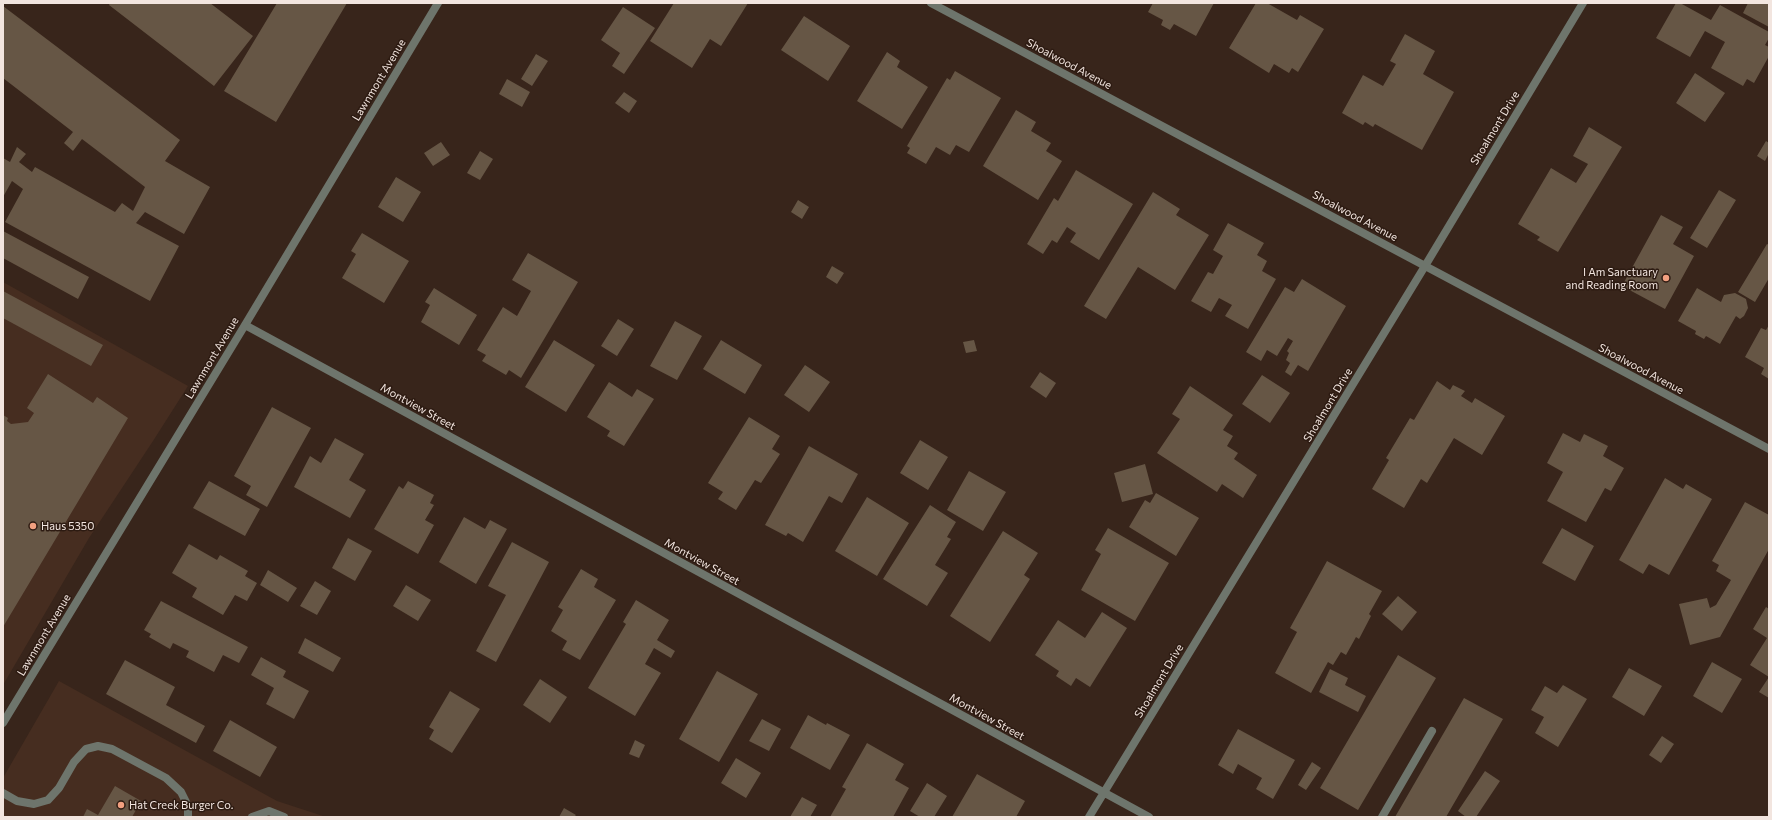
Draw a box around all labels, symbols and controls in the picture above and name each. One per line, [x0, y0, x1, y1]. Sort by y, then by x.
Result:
street label: Shoalwood Avenue [1024, 36, 1114, 92]
street label: Lawnmont Avenue [349, 37, 409, 123]
street label: Shoalmont Drive [1468, 89, 1522, 167]
street label: Shoalwood Avenue [1310, 188, 1400, 244]
place label: I Am Sanctuary and Reading Room [1566, 265, 1658, 291]
marker: I Am Sanctuary and Reading Room [1661, 273, 1671, 283]
street label: Lawnmont Avenue [182, 315, 242, 401]
street label: Shoalwood Avenue [1596, 341, 1686, 397]
street label: Shoalmont Drive [1301, 366, 1355, 444]
street label: Montview Street [378, 381, 458, 433]
place label: Haus 5350 [41, 519, 94, 533]
marker: Haus 5350 [28, 521, 38, 531]
street label: Montview Street [662, 536, 742, 588]
street label: Lawnmont Avenue [14, 592, 74, 678]
street label: Shoalmont Drive [1132, 642, 1186, 720]
street label: Montview Street [947, 691, 1027, 743]
place label: Hat Creek Burger Co. [129, 798, 233, 812]
marker: Hat Creek Burger Co. [116, 800, 126, 810]

